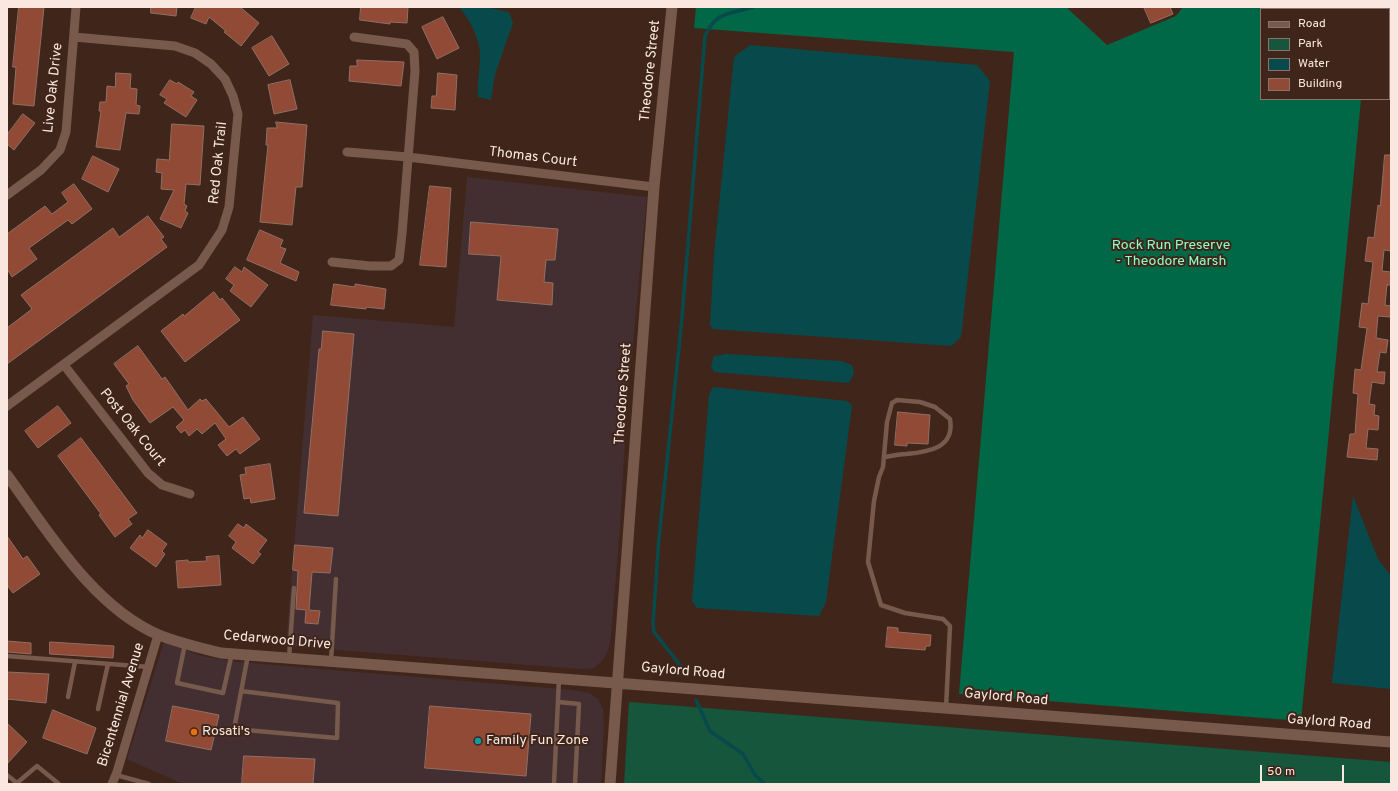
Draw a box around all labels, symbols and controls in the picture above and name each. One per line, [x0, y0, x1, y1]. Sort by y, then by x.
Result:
legend [1260, 8, 1390, 100]
text: Road [1298, 16, 1326, 32]
street label: Theodore Street [637, 19, 665, 123]
text: Park [1298, 36, 1323, 52]
street label: Live Oak Drive [41, 42, 67, 134]
text: Water [1298, 56, 1330, 72]
text: Building [1298, 76, 1342, 92]
street label: Red Oak Trail [206, 121, 232, 205]
street label: Thomas Court [488, 144, 578, 172]
park label: Rock Run Preserve - Theodore Marsh [1112, 238, 1230, 270]
street label: Theodore Street [612, 342, 636, 446]
street label: Post Oak Court [95, 386, 169, 470]
street label: Cedarwood Drive [222, 628, 332, 654]
street label: Bicentennial Avenue [95, 641, 149, 769]
street label: Gaylord Road [640, 660, 726, 684]
street label: Gaylord Road [963, 686, 1049, 710]
street label: Gaylord Road [1286, 712, 1372, 734]
place label: Rosati's [202, 724, 250, 740]
marker: Rosati's [189, 727, 199, 737]
place label: Family Fun Zone [486, 733, 589, 749]
marker: Family Fun Zone [473, 736, 483, 746]
scale bar [1262, 757, 1346, 783]
text: 50 m [1267, 764, 1295, 780]

